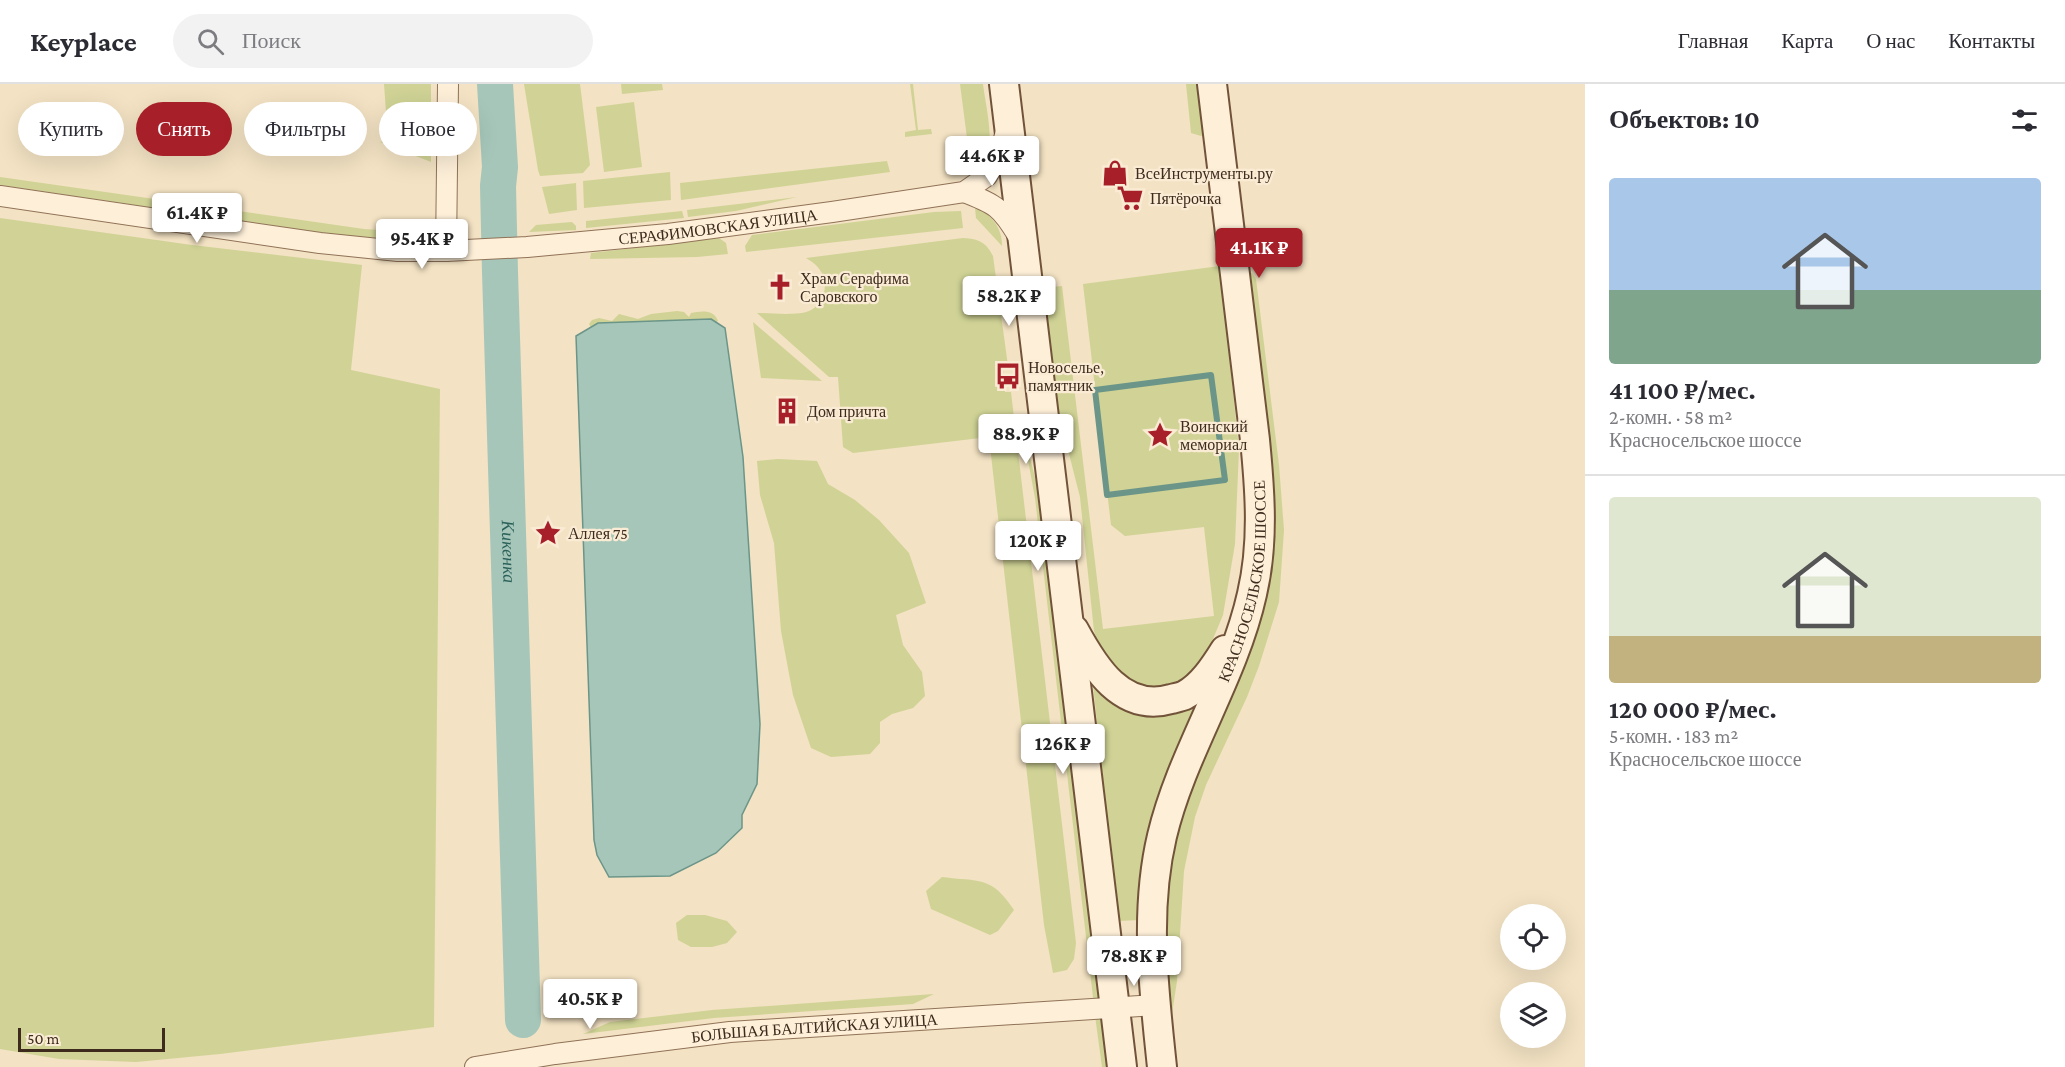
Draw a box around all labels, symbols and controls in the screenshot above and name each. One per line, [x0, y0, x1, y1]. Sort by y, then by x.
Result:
search box [173, 14, 593, 68]
icon: search [194, 25, 227, 58]
text: Keyplace [30, 26, 137, 57]
text: Поиск [242, 28, 301, 53]
text: Главная [1678, 29, 1748, 53]
text: Карта [1781, 29, 1833, 53]
text: О нас [1866, 29, 1915, 53]
text: Контакты [1948, 29, 2035, 53]
chip: Купить [18, 102, 124, 156]
chip: Снять [136, 102, 232, 156]
chip: Фильтры [244, 102, 367, 156]
chip: Новое [379, 102, 477, 156]
icon: filters [2008, 104, 2041, 137]
text: Объектов: 10 [1609, 105, 1760, 134]
pin: 44.6K ₽ [937, 136, 1047, 187]
text: 44.6K ₽ [959, 144, 1025, 166]
shop icon: ВсеИнструменты.ру [1100, 158, 1130, 188]
place label: ВсеИнструменты.ру [1135, 165, 1273, 183]
supermarket icon: Пятёрочка [1115, 183, 1145, 213]
place label: Пятёрочка [1150, 190, 1221, 208]
pin: 61.4K ₽ [142, 193, 252, 244]
text: 61.4K ₽ [166, 201, 228, 223]
street label: СЕРАФИМОВСКАЯ УЛИЦА [618, 206, 819, 248]
icon: home [1771, 217, 1879, 325]
pin: 95.4K ₽ [367, 219, 477, 270]
text: 95.4K ₽ [390, 227, 454, 249]
pin: 41.1K ₽ [1204, 228, 1314, 279]
text: 41.1K ₽ [1229, 236, 1289, 258]
place label: Храм Серафима Саровского [800, 270, 909, 306]
church icon: Храм Серафима Саровского [765, 272, 795, 302]
pin: 58.2K ₽ [954, 276, 1064, 327]
text: 58.2K ₽ [977, 284, 1041, 306]
place label: Новоселье, памятник [1028, 359, 1104, 394]
bus stop icon: Новоселье, памятник [993, 361, 1023, 391]
text: 41 100 ₽/мес. [1609, 376, 1756, 405]
building icon: Дом причта [772, 396, 802, 426]
place label: Дом причта [807, 403, 886, 421]
text: 2-комн. · 58 m² [1609, 406, 1732, 428]
pin: 88.9K ₽ [971, 414, 1081, 465]
place label: Воинский мемориал [1180, 418, 1248, 454]
place icon: Воинский мемориал [1145, 420, 1175, 450]
text: 88.9K ₽ [992, 422, 1060, 444]
text: Красносельское шоссе [1609, 429, 1802, 451]
street label: КРАСНОСЕЛЬСКОЕ ШОССЕ [1215, 480, 1269, 685]
place icon: Аллея 75 [533, 518, 563, 548]
water label: Кикенка [498, 519, 520, 583]
pin: 120K ₽ [989, 521, 1087, 572]
place label: Аллея 75 [568, 525, 628, 542]
text: 120K ₽ [1009, 529, 1067, 551]
icon: home [1771, 536, 1879, 644]
text: 120 000 ₽/мес. [1609, 695, 1777, 724]
pin: 126K ₽ [1014, 724, 1112, 775]
text: 5-комн. · 183 m² [1609, 725, 1738, 747]
text: 126K ₽ [1035, 732, 1091, 754]
text: Красносельское шоссе [1609, 748, 1802, 770]
map controls [1500, 904, 1566, 1048]
button: locate [1500, 904, 1566, 970]
pin: 78.8K ₽ [1079, 936, 1189, 987]
text: 78.8K ₽ [1101, 944, 1167, 966]
pin: 40.5K ₽ [535, 979, 645, 1030]
button: layers [1500, 982, 1566, 1048]
text: 40.5K ₽ [557, 987, 623, 1009]
street label: БОЛЬШАЯ БАЛТИЙСКАЯ УЛИЦА [690, 1011, 939, 1046]
scale bar [18, 1025, 165, 1052]
text: 50 m [27, 1030, 59, 1047]

